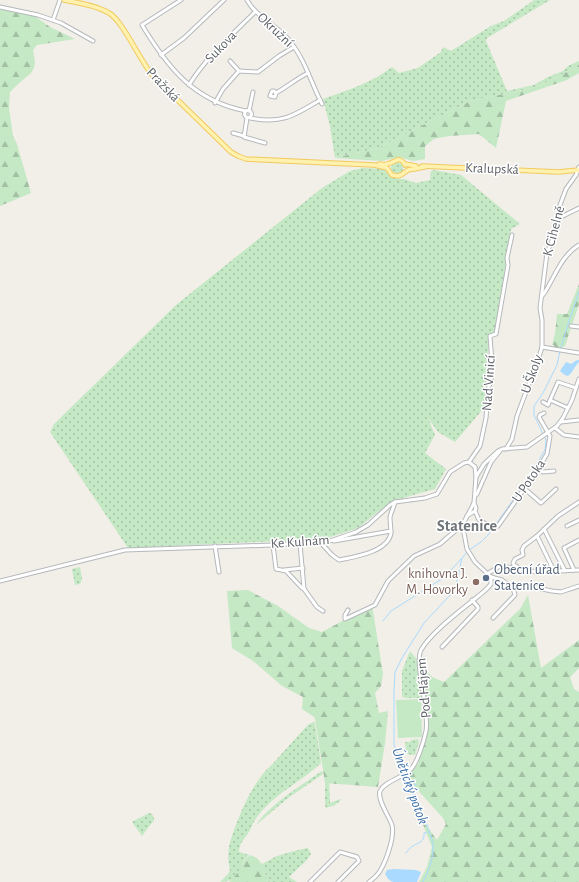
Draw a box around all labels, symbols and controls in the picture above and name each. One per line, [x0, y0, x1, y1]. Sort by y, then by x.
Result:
street label: Okružní [254, 10, 296, 50]
street label: Sukova [203, 28, 240, 66]
street label: Pražská [144, 65, 183, 105]
street label: Kralupská [465, 161, 520, 177]
street label: K Cihelně [541, 204, 567, 258]
street label: U Školy [517, 352, 545, 395]
street label: Nad Vinicí [480, 354, 498, 411]
street label: U Potoka [510, 457, 549, 505]
district label: Statenice [437, 518, 498, 534]
street label: Ke Kulnám [270, 533, 330, 551]
place label: Obecní úřad Statenice [494, 563, 560, 593]
place label: knihovna J. M. Hovorky [406, 567, 468, 597]
marker: Obecní úřad Statenice [481, 573, 491, 583]
marker: knihovna J. M. Hovorky [471, 577, 481, 587]
street label: Pod Hájem [414, 657, 434, 719]
water label: Únětický potok [389, 745, 433, 826]

